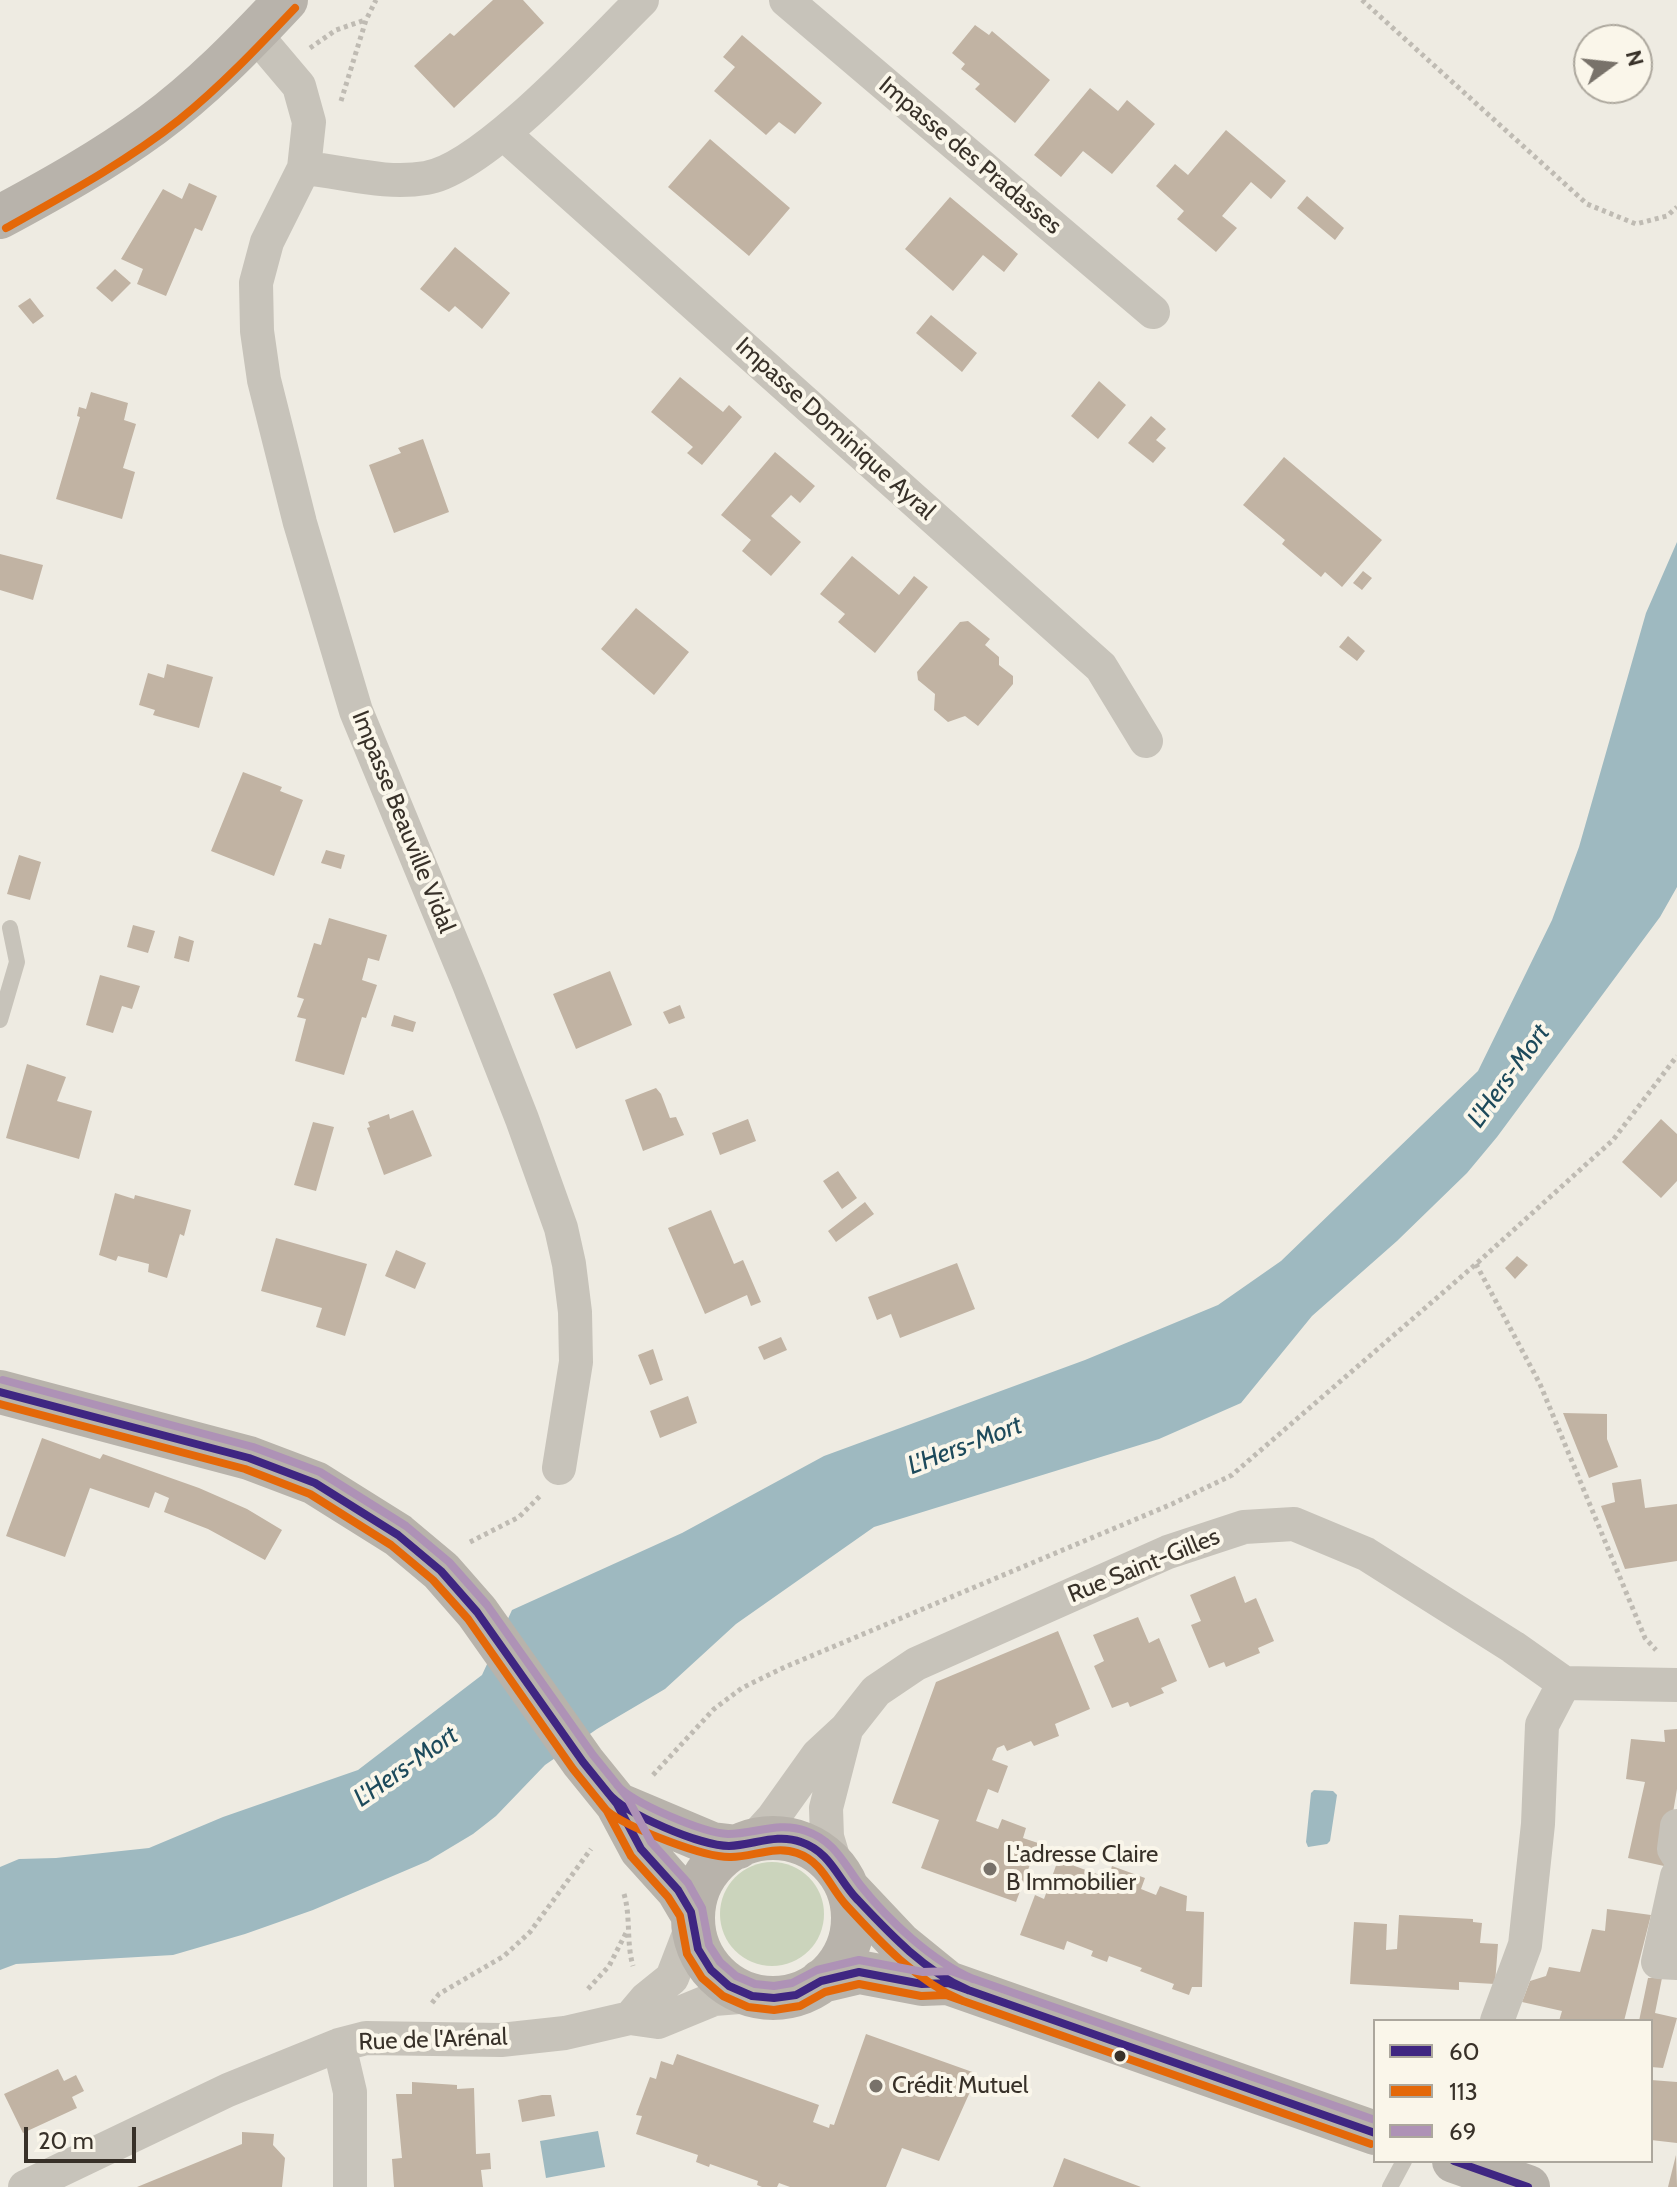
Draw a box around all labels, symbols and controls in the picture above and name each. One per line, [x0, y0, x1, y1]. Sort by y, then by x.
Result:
north arrow [1573, 24, 1653, 104]
text: N [1620, 47, 1650, 69]
street label: Impasse des Pradasses [873, 71, 1067, 241]
street label: Impasse Dominique Ayral [729, 332, 941, 526]
street label: Impasse Beauville Vidal [345, 707, 461, 937]
water label: L'Hers-Mort [1461, 1018, 1557, 1134]
water label: L'Hers-Mort [904, 1410, 1026, 1482]
street label: Rue Saint-Gilles [1064, 1522, 1224, 1610]
water label: L'Hers-Mort [348, 1720, 464, 1814]
place label: L'adresse Claire B Immobilier [1006, 1841, 1158, 1897]
marker: L'adresse Claire B Immobilier [981, 1860, 999, 1878]
legend [1373, 2019, 1653, 2163]
street label: Rue de l'Arénal [358, 2023, 508, 2057]
text: 60 [1449, 2037, 1479, 2066]
unlabelled marker [1112, 2048, 1128, 2064]
place label: Crédit Mutuel [892, 2072, 1028, 2100]
marker: Crédit Mutuel [867, 2077, 885, 2095]
text: 113 [1449, 2077, 1478, 2106]
scale bar [28, 2111, 140, 2161]
text: 69 [1449, 2117, 1476, 2146]
text: 20 m [38, 2126, 94, 2155]

